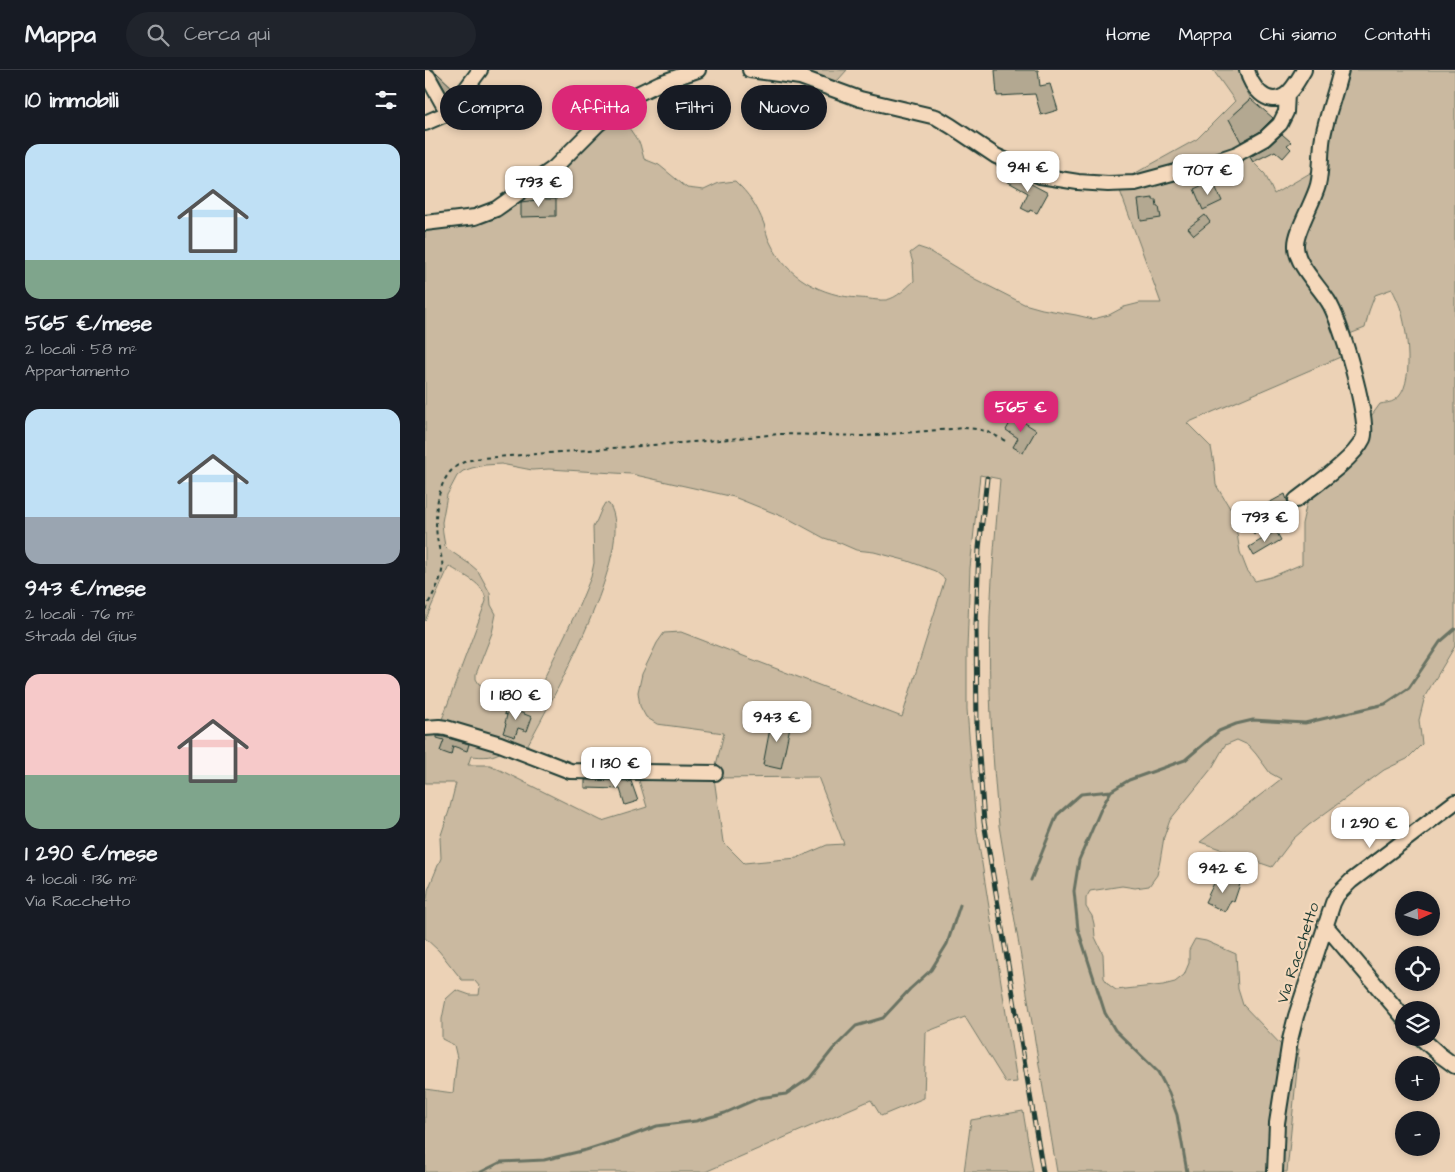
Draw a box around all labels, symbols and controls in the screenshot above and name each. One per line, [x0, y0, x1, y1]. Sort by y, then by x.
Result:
search box [126, 12, 476, 57]
text: Mappa [25, 18, 96, 52]
icon: search [144, 21, 172, 49]
text: Cerca qui [184, 21, 270, 48]
text: Home [1106, 22, 1151, 47]
text: Mappa [1179, 22, 1232, 47]
text: Chi siamo [1260, 22, 1336, 47]
text: Contatti [1364, 22, 1430, 47]
chip: Compra [440, 85, 542, 130]
chip: Affitta [552, 85, 647, 130]
chip: Filtri [657, 85, 731, 130]
chip: Nuovo [741, 85, 827, 130]
text: 10 immobili [25, 86, 118, 115]
icon: filters [372, 86, 400, 114]
pin: 941 € [993, 150, 1063, 193]
pin: 707 € [1173, 154, 1243, 196]
text: 941 € [1007, 156, 1049, 178]
text: 707 € [1184, 159, 1232, 181]
pin: 793 € [504, 166, 574, 208]
text: 793 € [516, 171, 562, 193]
icon: home [168, 176, 258, 266]
text: 565 €/mese [25, 309, 152, 338]
text: 2 locali · 58 m² [25, 338, 137, 360]
text: Appartamento [25, 360, 129, 382]
pin: 565 € [986, 390, 1056, 433]
text: 565 € [995, 396, 1047, 418]
icon: home [168, 441, 258, 531]
pin: 793 € [1230, 500, 1300, 543]
text: 793 € [1242, 506, 1288, 528]
text: 943 €/mese [25, 574, 146, 603]
text: 2 locali · 76 m² [25, 603, 135, 625]
text: Strada del Gius [25, 625, 137, 647]
pin: 1 180 € [470, 678, 562, 721]
text: 1 180 € [491, 684, 541, 706]
pin: 943 € [742, 700, 812, 743]
icon: home [168, 706, 258, 796]
text: 943 € [753, 706, 801, 728]
pin: 1 130 € [570, 746, 662, 789]
text: 1 130 € [592, 752, 640, 774]
pin: 1 290 € [1324, 806, 1416, 849]
text: 1 290 € [1342, 812, 1398, 834]
text: 1 290 €/mese [25, 839, 158, 868]
pin: 942 € [1188, 852, 1258, 894]
text: 942 € [1199, 857, 1247, 879]
text: 4 locali · 136 m² [25, 868, 137, 890]
text: Via Racchetto [25, 890, 130, 912]
north arrow [1395, 891, 1440, 936]
map controls [1395, 891, 1440, 1156]
street label: Via Racchetto [1271, 900, 1325, 1006]
button: locate [1395, 946, 1440, 991]
button: layers [1395, 1001, 1440, 1046]
button: + [1395, 1056, 1440, 1101]
button: − [1395, 1111, 1440, 1156]

